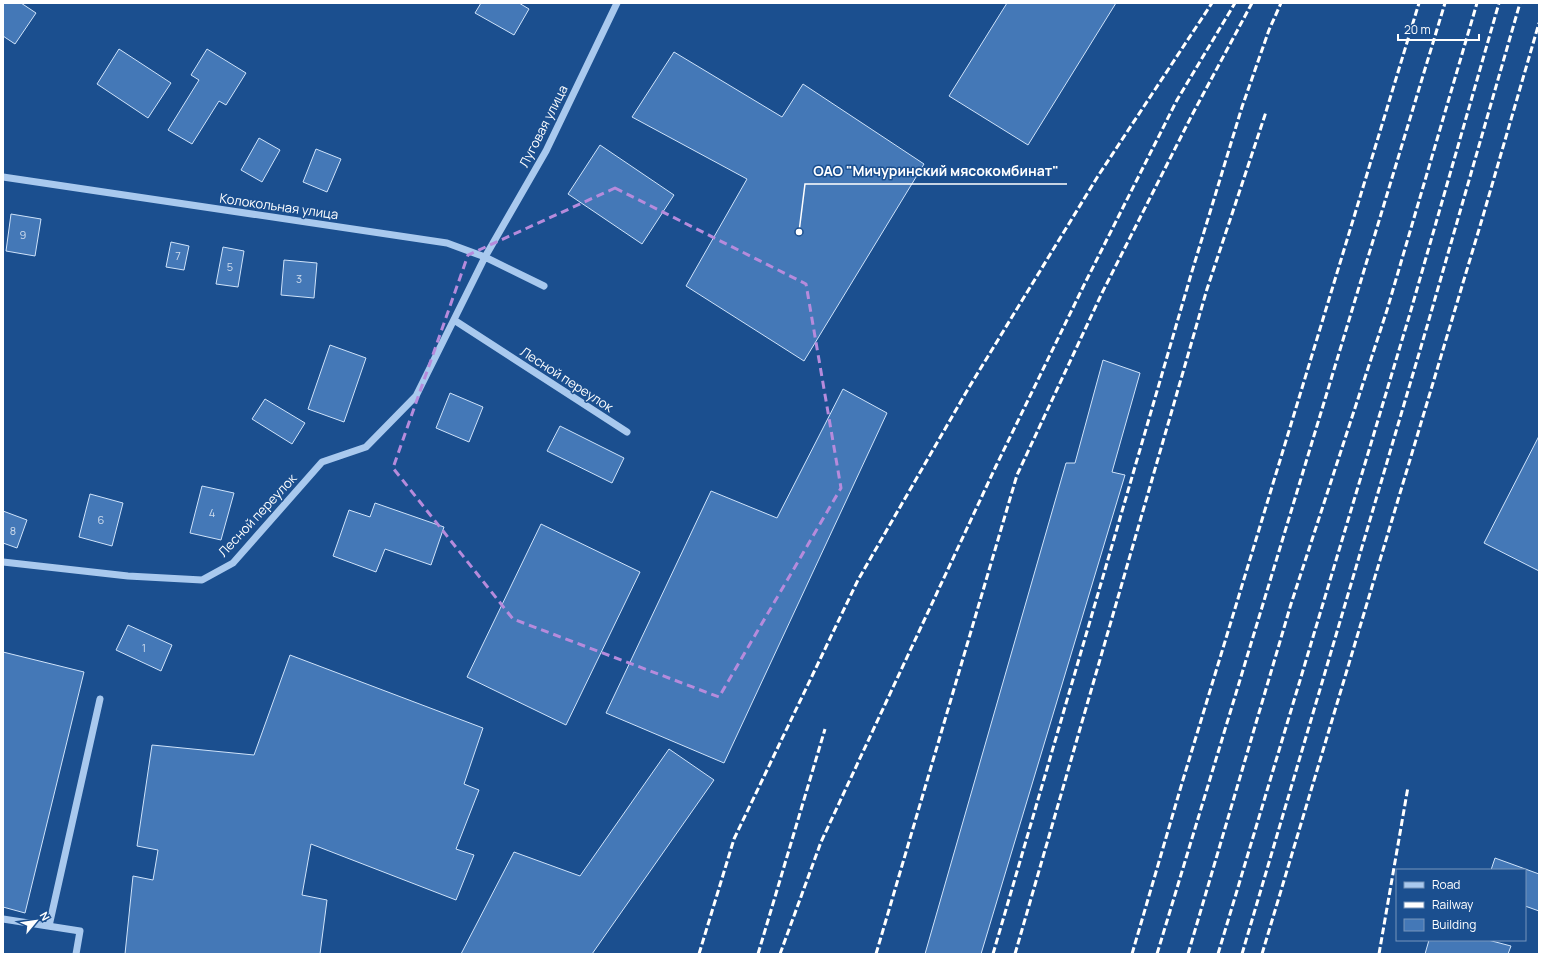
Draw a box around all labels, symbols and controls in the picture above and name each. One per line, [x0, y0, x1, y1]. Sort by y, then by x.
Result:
scale bar [1398, 16, 1479, 42]
text: 20 m [1404, 21, 1431, 38]
street label: Луговая улица [514, 82, 572, 170]
callout: ОАО "Мичуринский мясокомбинат" [805, 158, 1067, 184]
text: ОАО "Мичуринский мясокомбинат" [813, 161, 1059, 180]
street label: Колокольная улица [218, 189, 340, 223]
house number: 9 [20, 227, 27, 242]
house number: 7 [175, 248, 181, 263]
house number: 5 [227, 259, 233, 274]
house number: 3 [296, 271, 302, 286]
street label: Лесной переулок [517, 342, 617, 416]
street label: Лесной переулок [214, 469, 301, 560]
house number: 4 [209, 505, 215, 520]
house number: 6 [98, 512, 105, 527]
house number: 8 [10, 523, 16, 538]
house number: 1 [142, 640, 146, 655]
legend [1396, 869, 1526, 941]
text: Road [1432, 876, 1460, 893]
text: Railway [1432, 896, 1474, 913]
north arrow [16, 901, 56, 941]
text: N [37, 909, 54, 923]
text: Building [1432, 916, 1476, 933]

